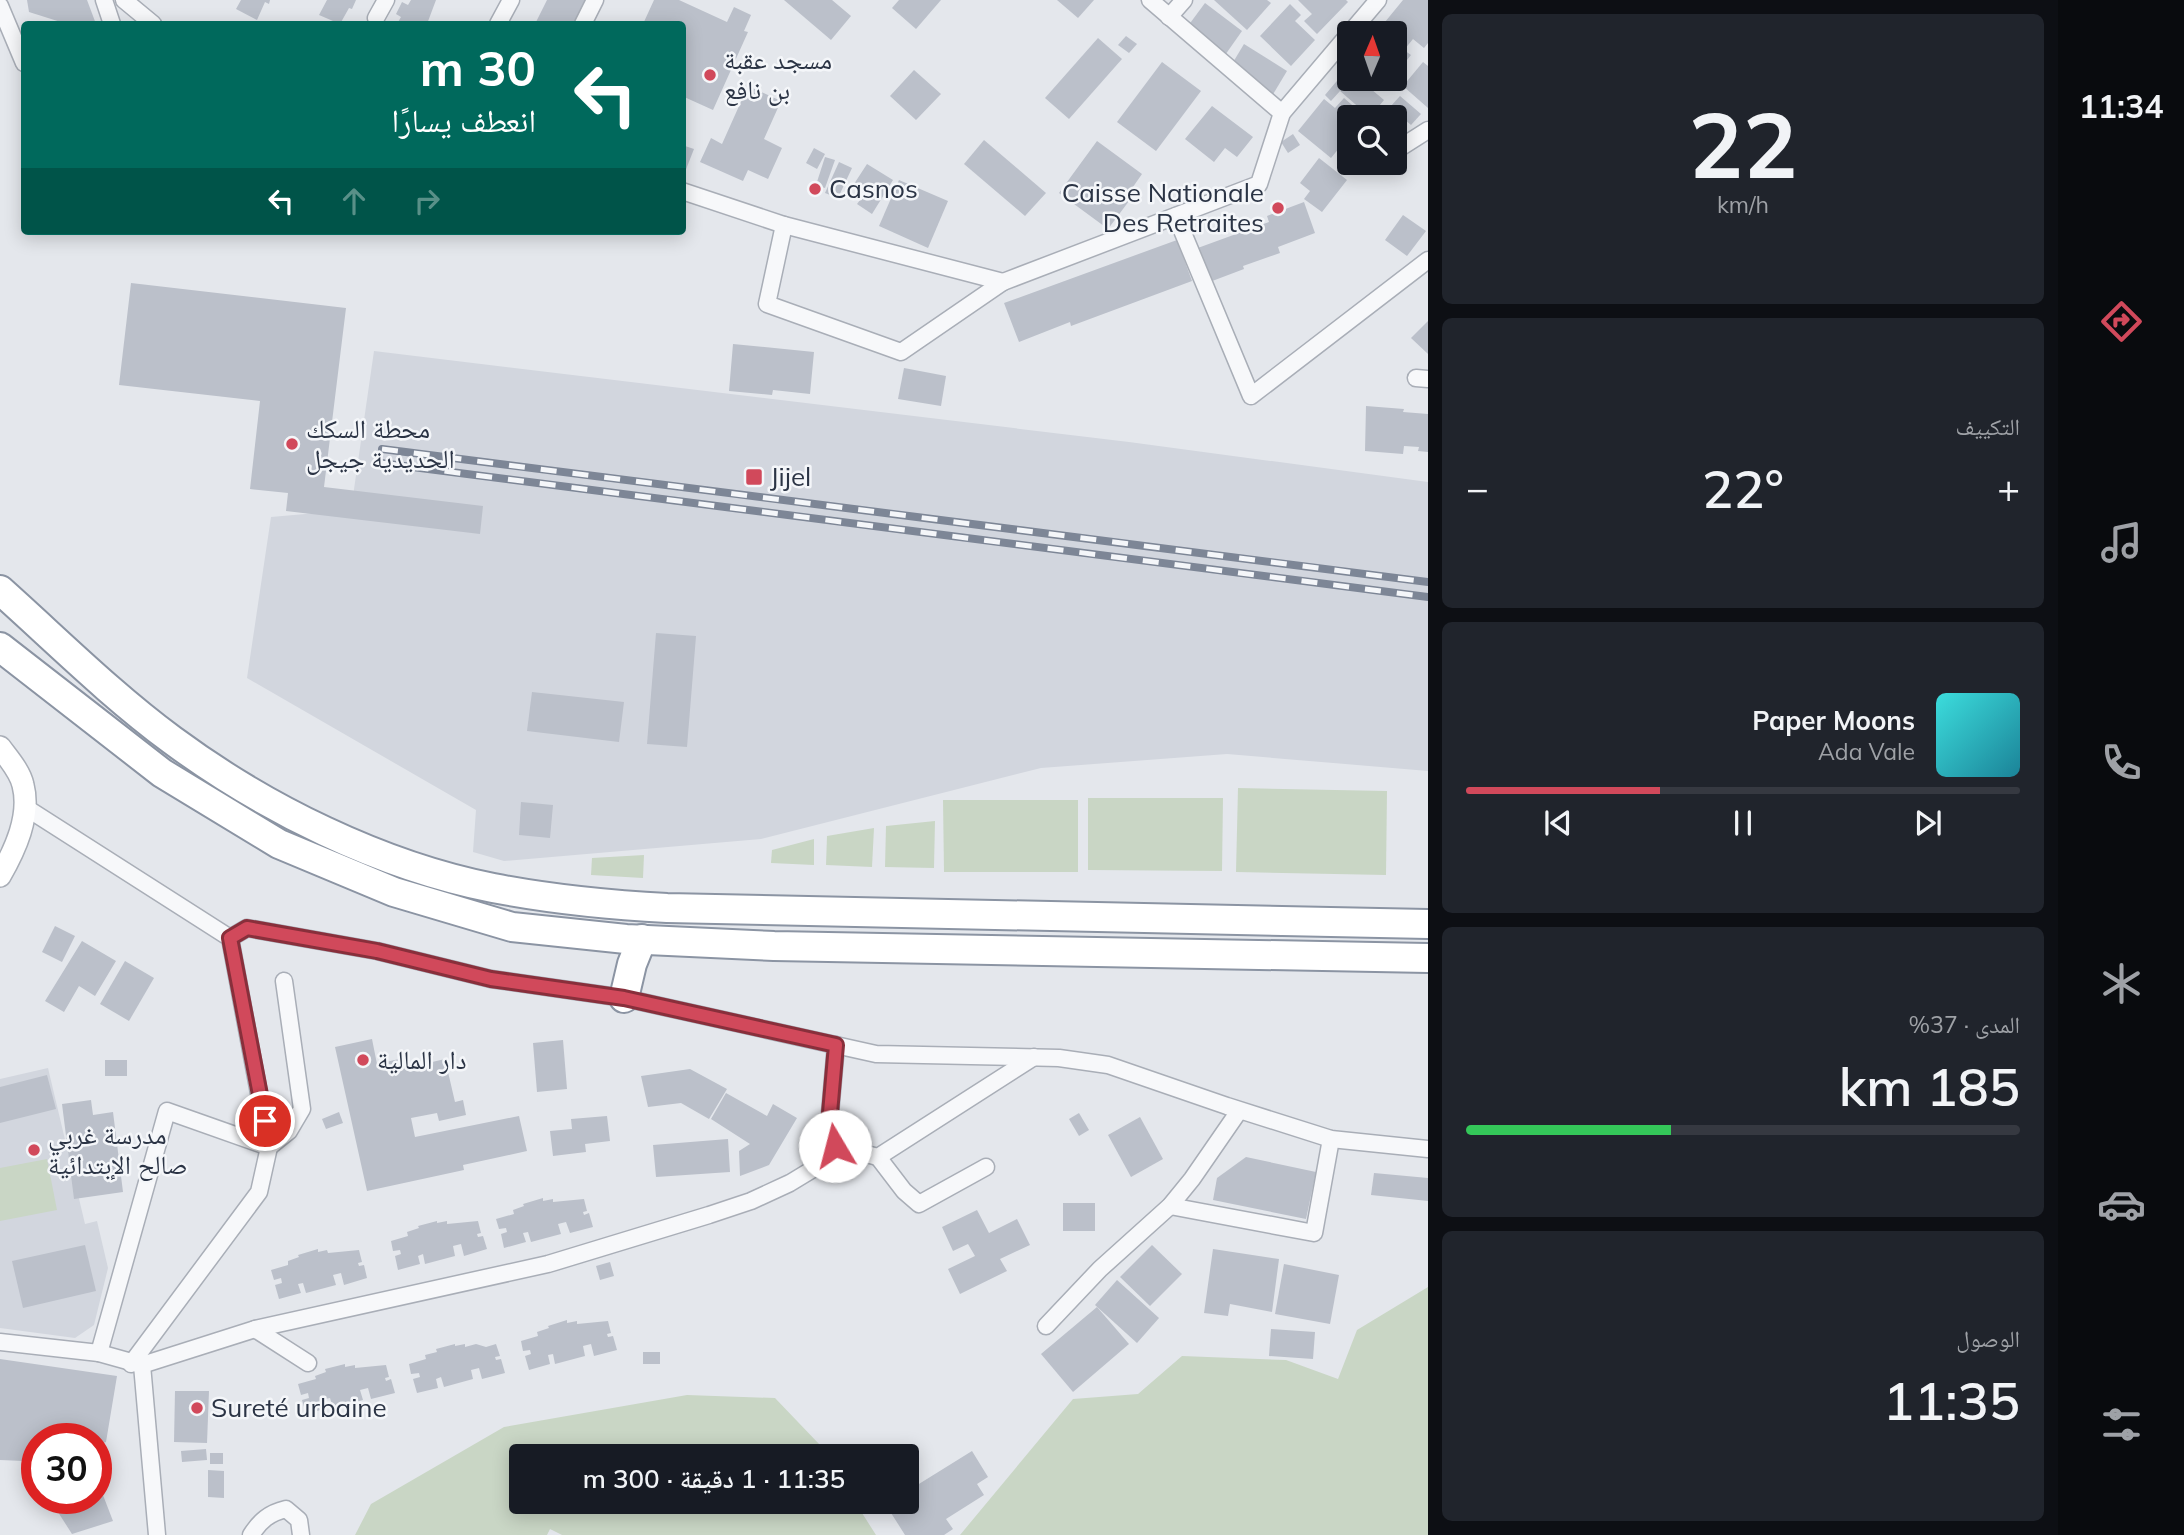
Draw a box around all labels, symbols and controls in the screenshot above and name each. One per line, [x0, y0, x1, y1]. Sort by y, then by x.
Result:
north arrow [1337, 21, 1407, 91]
map controls [1337, 21, 1407, 175]
text: 30 m [420, 37, 536, 98]
place label: مسجد عقبة بن نافع [724, 43, 832, 107]
icon: left [560, 49, 651, 140]
marker: مسجد عقبة بن نافع [702, 67, 718, 83]
text: 11:34 [2079, 86, 2163, 126]
text: 22 [1688, 87, 1798, 201]
text: انعطف يسارًا [391, 100, 536, 140]
button: search [1337, 105, 1407, 175]
place label: Casnos [829, 172, 918, 205]
place label: Caisse Nationale Des Retraites [1062, 176, 1264, 239]
marker: Casnos [807, 181, 823, 197]
icon: left [262, 182, 300, 220]
icon: ahead [335, 182, 373, 220]
icon: right [408, 182, 446, 220]
text: km/h [1717, 190, 1769, 219]
marker: Caisse Nationale Des Retraites [1270, 200, 1286, 216]
icon: directions [2097, 297, 2146, 346]
place label: محطة السكك الحديدية جيجل [306, 412, 455, 475]
text: التكييف [1955, 412, 2020, 441]
marker: محطة السكك الحديدية جيجل [284, 436, 300, 452]
text: 22° [1702, 456, 1784, 521]
place label: Jijel [770, 460, 811, 493]
text: − [1466, 464, 1489, 512]
text: + [1997, 464, 2020, 512]
marker: Jijel [744, 467, 764, 487]
icon: music [2097, 518, 2146, 567]
text: Paper Moons [1752, 704, 1915, 737]
text: Ada Vale [1818, 737, 1915, 766]
icon: phone [2097, 738, 2146, 787]
icon: previous [1539, 804, 1577, 842]
icon: pause [1724, 804, 1762, 842]
icon: next [1909, 804, 1947, 842]
icon: climate [2097, 959, 2146, 1008]
text: المدى · 37% [1909, 1010, 2020, 1039]
place label: دار المالية [377, 1043, 466, 1076]
marker: دار المالية [355, 1052, 371, 1068]
text: 185 km [1839, 1054, 2020, 1119]
pin [235, 1091, 295, 1151]
icon: arrive [246, 1102, 284, 1140]
position arrow [798, 1109, 872, 1183]
place label: مدرسة غربي صالح الإبتدائية [48, 1118, 188, 1182]
marker: مدرسة غربي صالح الإبتدائية [26, 1142, 42, 1158]
icon: car [2097, 1180, 2146, 1229]
text: الوصول [1956, 1324, 2020, 1353]
text: 11:35 [1883, 1368, 2020, 1433]
place label: Sureté urbaine [211, 1391, 387, 1424]
marker: Sureté urbaine [189, 1400, 205, 1416]
icon: filters [2097, 1400, 2146, 1449]
speed limit sign: 30 [21, 1423, 112, 1514]
text: 11:35 · 1 دقيقة · 300 m [583, 1462, 845, 1495]

